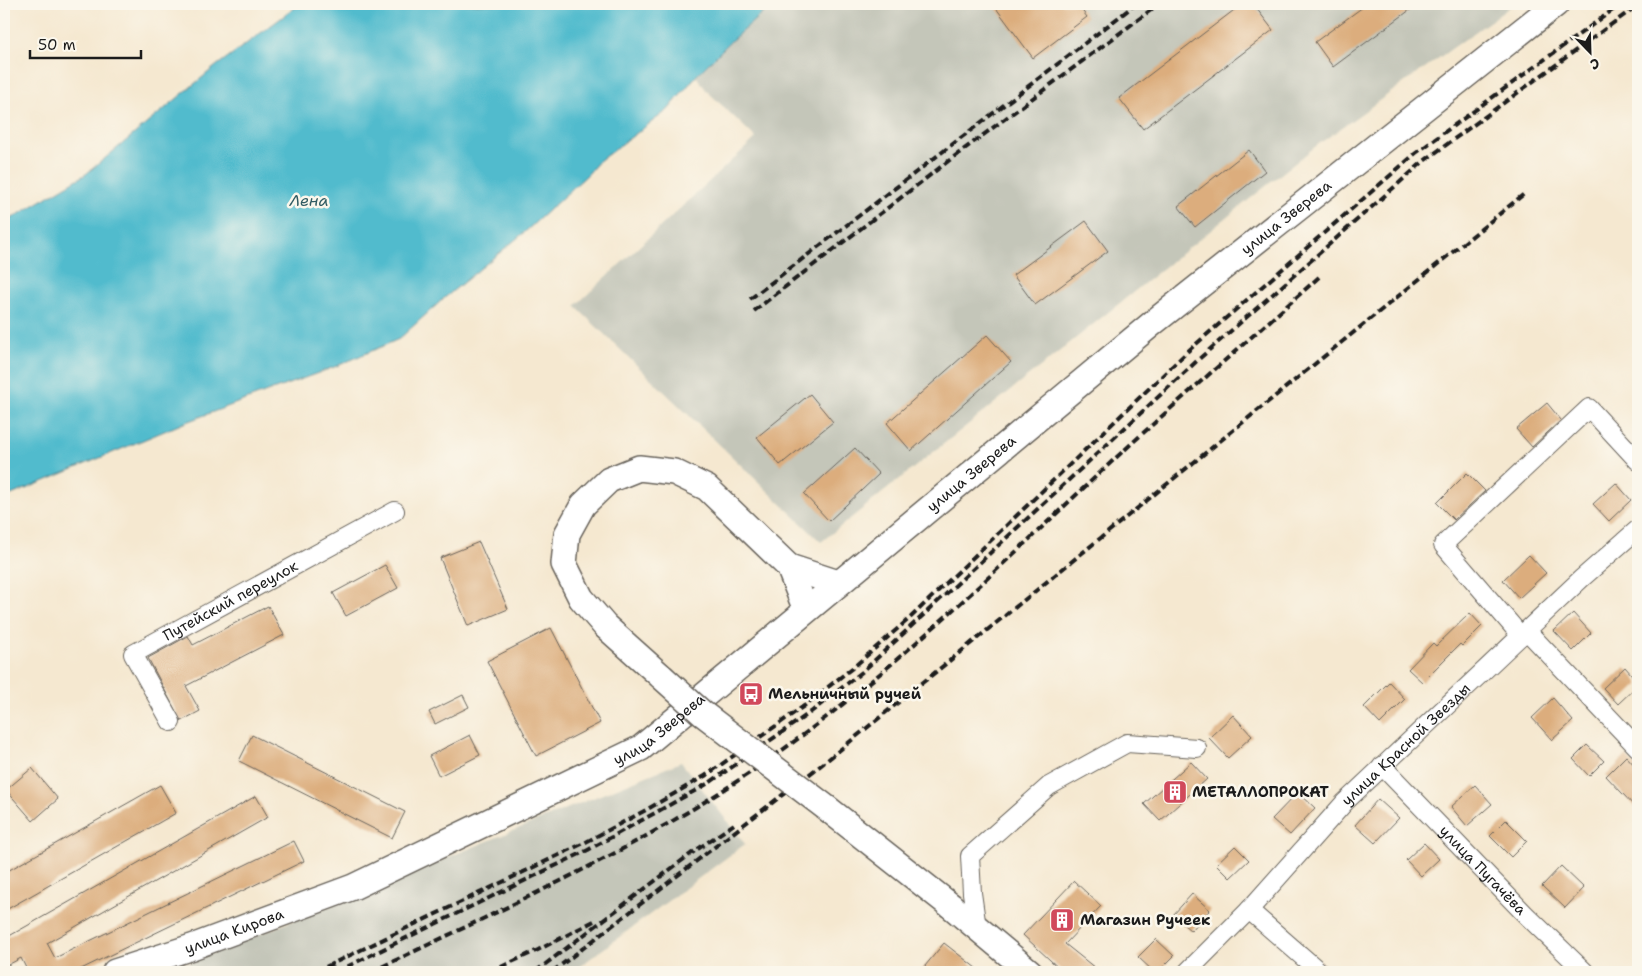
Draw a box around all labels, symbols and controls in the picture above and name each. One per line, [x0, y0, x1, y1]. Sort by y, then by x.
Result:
scale bar [30, 28, 141, 60]
north arrow [1564, 28, 1614, 78]
text: 50 m [38, 35, 76, 55]
text: С [1588, 54, 1603, 74]
street label: улица Зверева [1237, 175, 1336, 259]
water label: Лена [289, 190, 328, 211]
street label: улица Зверева [923, 430, 1021, 516]
street label: Путейский переулок [160, 556, 301, 646]
street label: улица Красной Звезды [1337, 679, 1475, 810]
bus stop icon: Мельничный ручей [738, 681, 764, 707]
place label: Мельничный ручей [768, 684, 922, 704]
street label: улица Зверева [610, 689, 710, 770]
building icon: МЕТАЛЛОПРОКАТ [1162, 779, 1188, 805]
place label: МЕТАЛЛОПРОКАТ [1192, 782, 1330, 802]
street label: улица Пугачёва [1435, 821, 1531, 920]
street label: улица Кирова [182, 903, 287, 959]
building icon: Магазин Ручеек [1049, 907, 1075, 933]
place label: Магазин Ручеек [1080, 910, 1211, 930]

